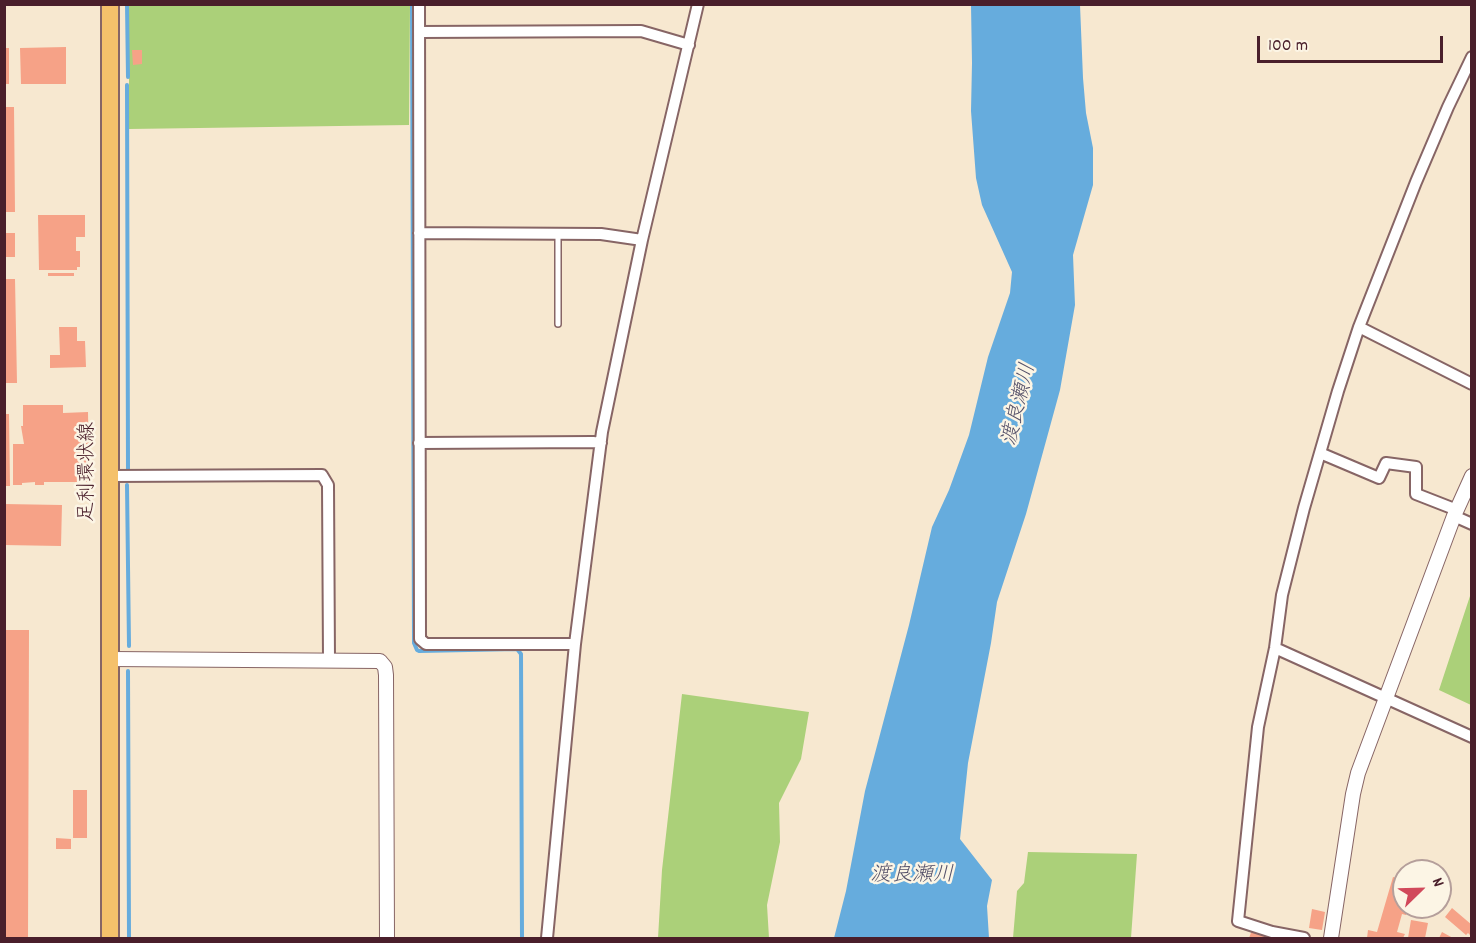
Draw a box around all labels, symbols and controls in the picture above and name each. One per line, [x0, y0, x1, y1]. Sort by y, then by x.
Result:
scale bar [1260, 24, 1446, 62]
text: 100 m [1268, 34, 1308, 59]
water label: 渡良瀬川 [999, 361, 1043, 449]
street label: 足利環状線 [77, 422, 101, 522]
north arrow [1392, 859, 1452, 919]
water label: 渡良瀬川 [870, 864, 954, 890]
text: N [1425, 874, 1449, 891]

